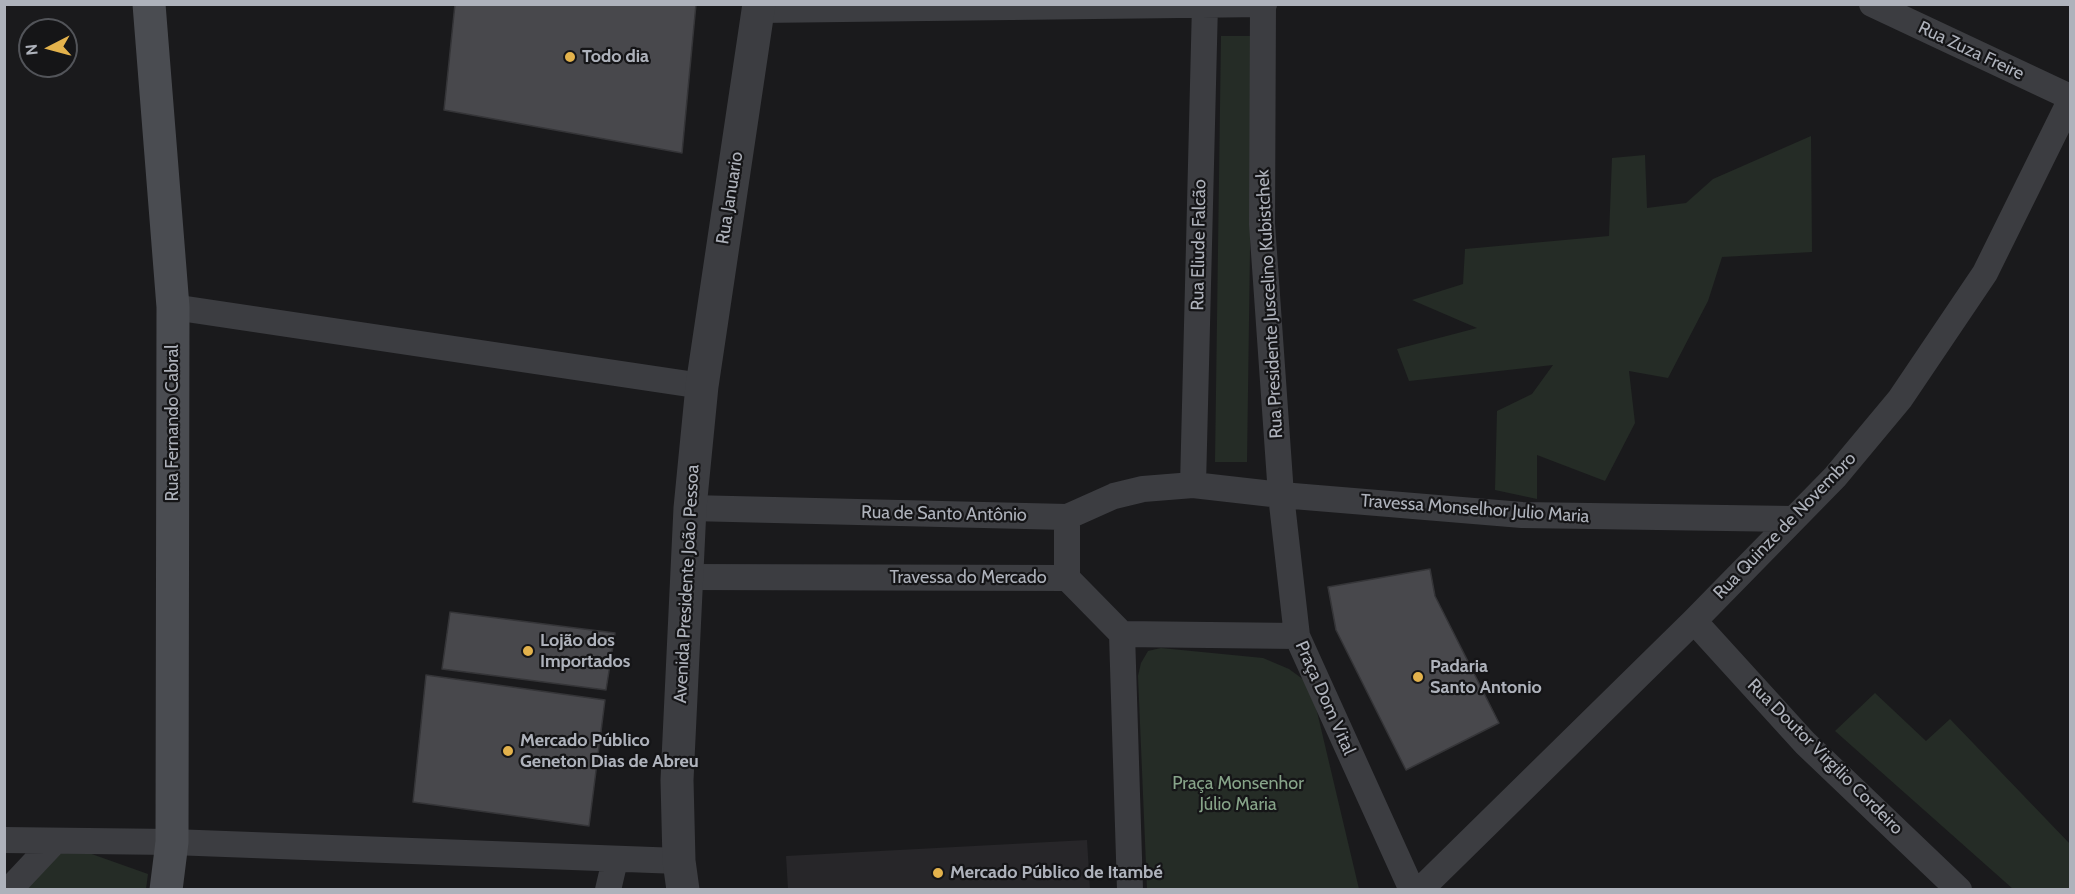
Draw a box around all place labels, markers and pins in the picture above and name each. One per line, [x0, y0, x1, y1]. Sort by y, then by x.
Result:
place label: Todo dia [582, 46, 649, 68]
marker: Todo dia [563, 50, 577, 64]
place label: Lojão dos Importados [540, 630, 630, 672]
marker: Lojão dos Importados [521, 644, 535, 658]
place label: Padaria Santo Antonio [1430, 656, 1542, 698]
marker: Padaria Santo Antonio [1411, 670, 1425, 684]
place label: Mercado Público Geneton Dias de Abreu [520, 730, 699, 772]
marker: Mercado Público Geneton Dias de Abreu [501, 744, 515, 758]
place label: Mercado Público de Itambé [950, 862, 1163, 884]
marker: Mercado Público de Itambé [931, 866, 945, 880]

